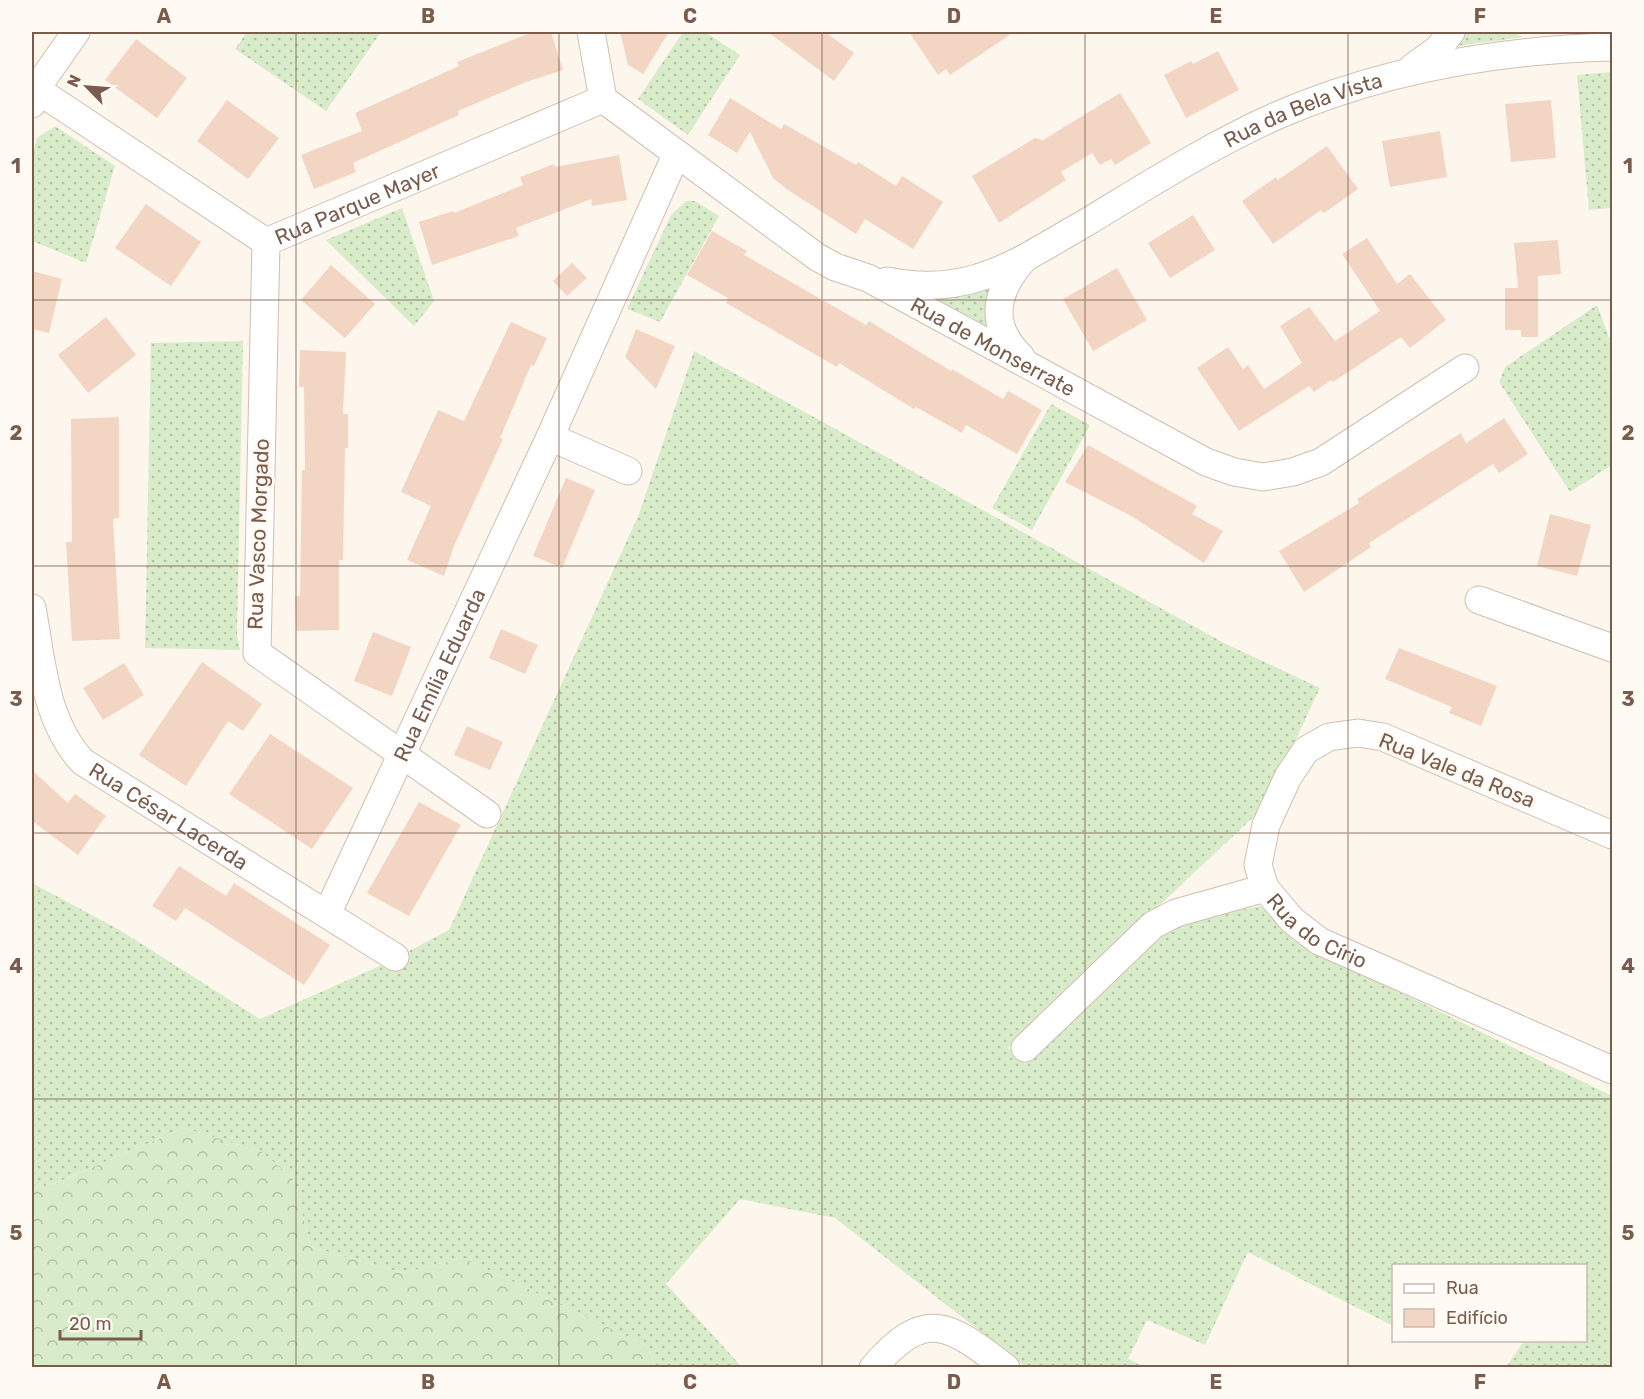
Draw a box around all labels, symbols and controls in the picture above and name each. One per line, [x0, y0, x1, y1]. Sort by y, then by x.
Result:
text: A [157, 4, 172, 28]
text: B [421, 4, 435, 28]
text: C [683, 4, 697, 28]
text: D [947, 4, 961, 28]
text: E [1210, 4, 1222, 28]
text: F [1474, 4, 1486, 28]
north arrow [57, 57, 117, 117]
street label: Rua da Bela Vista [1219, 67, 1385, 152]
text: N [63, 72, 85, 90]
text: 1 [11, 154, 21, 178]
text: 1 [1623, 154, 1633, 178]
street label: Rua Parque Mayer [271, 157, 443, 249]
street label: Rua de Monserrate [906, 291, 1080, 401]
text: 2 [10, 421, 23, 445]
text: 2 [1622, 421, 1635, 445]
street label: Rua Vasco Morgado [242, 438, 274, 630]
street label: Rua Emília Eduarda [388, 584, 490, 765]
text: 3 [9, 687, 23, 711]
text: 3 [1621, 687, 1635, 711]
street label: Rua Vale da Rosa [1375, 727, 1539, 813]
street label: Rua César Lacerda [85, 757, 253, 875]
street label: Rua do Círio [1262, 888, 1371, 973]
text: 4 [9, 954, 23, 978]
text: 4 [1621, 954, 1635, 978]
text: 5 [10, 1221, 23, 1245]
text: 5 [1622, 1221, 1635, 1245]
legend [1392, 1264, 1587, 1342]
text: Rua [1446, 1277, 1479, 1299]
scale bar [60, 1303, 141, 1341]
text: Edifício [1446, 1307, 1508, 1329]
text: 20 m [69, 1313, 111, 1335]
text: A [157, 1370, 172, 1394]
text: B [421, 1370, 435, 1394]
text: C [683, 1370, 697, 1394]
text: D [947, 1370, 961, 1394]
text: E [1210, 1370, 1222, 1394]
text: F [1474, 1370, 1486, 1394]

